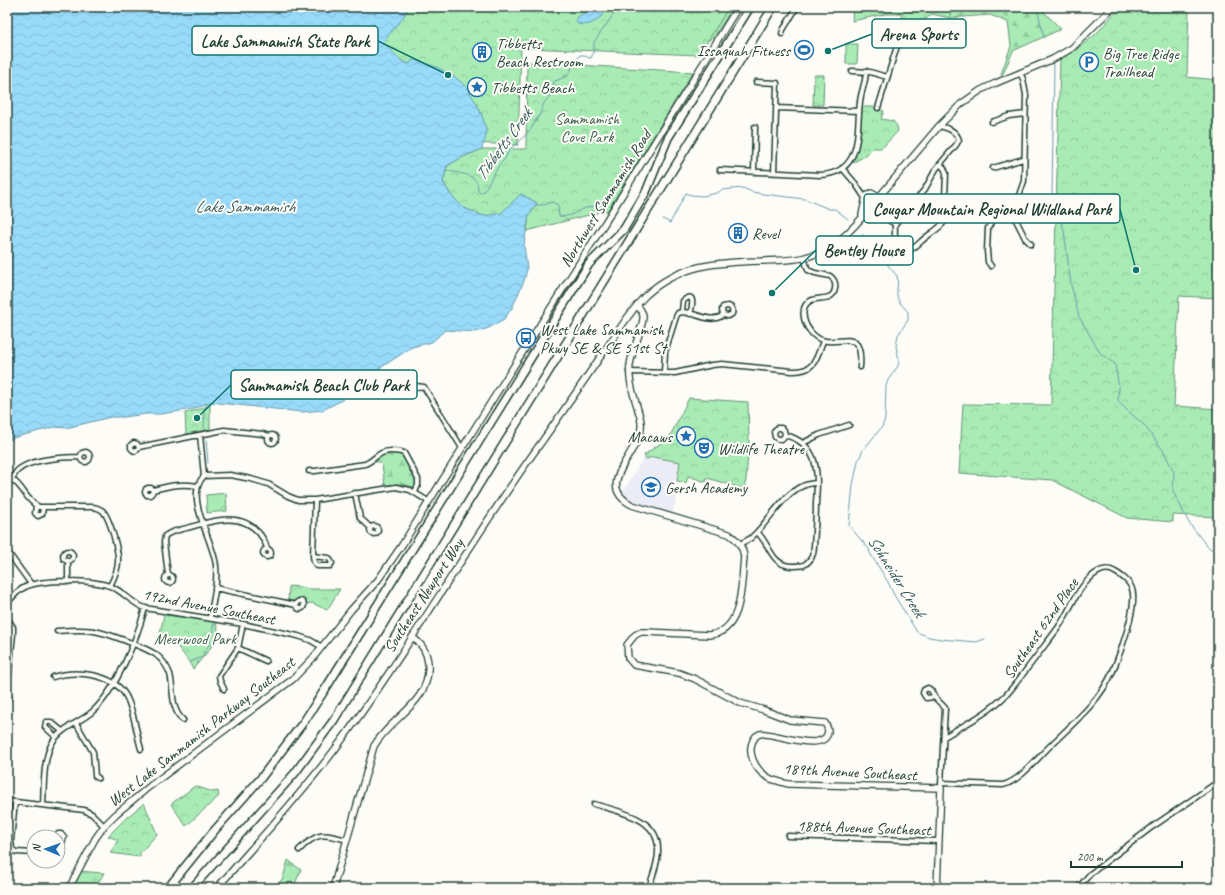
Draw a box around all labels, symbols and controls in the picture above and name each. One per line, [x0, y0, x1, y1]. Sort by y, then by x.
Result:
callout: Arena Sports [872, 19, 966, 48]
text: Arena Sports [880, 24, 960, 45]
callout: Lake Sammamish State Park [192, 26, 378, 55]
text: Lake Sammamish State Park [201, 31, 371, 52]
place label: Tibbetts Beach Restroom [496, 34, 584, 72]
sports icon: Issaquah Fitness [793, 39, 815, 61]
building icon: Tibbetts Beach Restroom [471, 41, 493, 63]
place label: Issaquah Fitness [697, 41, 792, 61]
place label: Big Tree Ridge Trailhead [1103, 44, 1181, 82]
parking icon: Big Tree Ridge Trailhead [1078, 51, 1100, 73]
place icon: Tibbetts Beach [466, 76, 488, 98]
place label: Tibbetts Beach [491, 78, 576, 98]
water label: Tibbetts Creek [470, 102, 538, 184]
park label: Sammamish Cove Park [555, 109, 620, 147]
street label: Northwest Sammamish Road [556, 124, 658, 271]
callout: Cougar Mountain Regional Wildland Park [864, 194, 1120, 223]
water label: Lake Sammamish [195, 196, 296, 217]
text: Cougar Mountain Regional Wildland Park [873, 199, 1113, 220]
building icon: Revel [727, 222, 749, 244]
place label: Revel [752, 224, 782, 244]
callout: Bentley House [816, 236, 913, 265]
text: Bentley House [824, 240, 906, 261]
place label: West Lake Sammamish Pkwy SE & SE 51st St [540, 320, 669, 358]
bus stop icon: West Lake Sammamish Pkwy SE & SE 51st St [515, 327, 537, 349]
callout: Sammamish Beach Club Park [231, 370, 417, 399]
text: Sammamish Beach Club Park [239, 375, 411, 396]
place icon: Macaws [675, 425, 697, 447]
place label: Macaws [628, 427, 674, 447]
theatre icon: Wildlife Theatre [693, 437, 715, 459]
place label: Wildlife Theatre [718, 439, 806, 459]
school or university icon: Gersh Academy [640, 476, 662, 498]
place label: Gersh Academy [665, 478, 748, 498]
water label: Schneider Creek [863, 532, 931, 623]
street label: Southeast Newport Way [379, 533, 469, 656]
street label: Southeast 62nd Place [999, 573, 1084, 683]
street label: 192nd Avenue Southeast [141, 584, 278, 630]
park label: Meerwood Park [154, 629, 237, 649]
street label: West Lake Sammamish Parkway Southeast [104, 652, 300, 811]
street label: 189th Avenue Southeast [783, 759, 919, 786]
street label: 188th Avenue Southeast [797, 816, 933, 840]
north arrow [26, 829, 66, 869]
text: N [29, 843, 43, 852]
scale bar [1071, 843, 1182, 869]
text: 200 m [1077, 849, 1104, 865]

